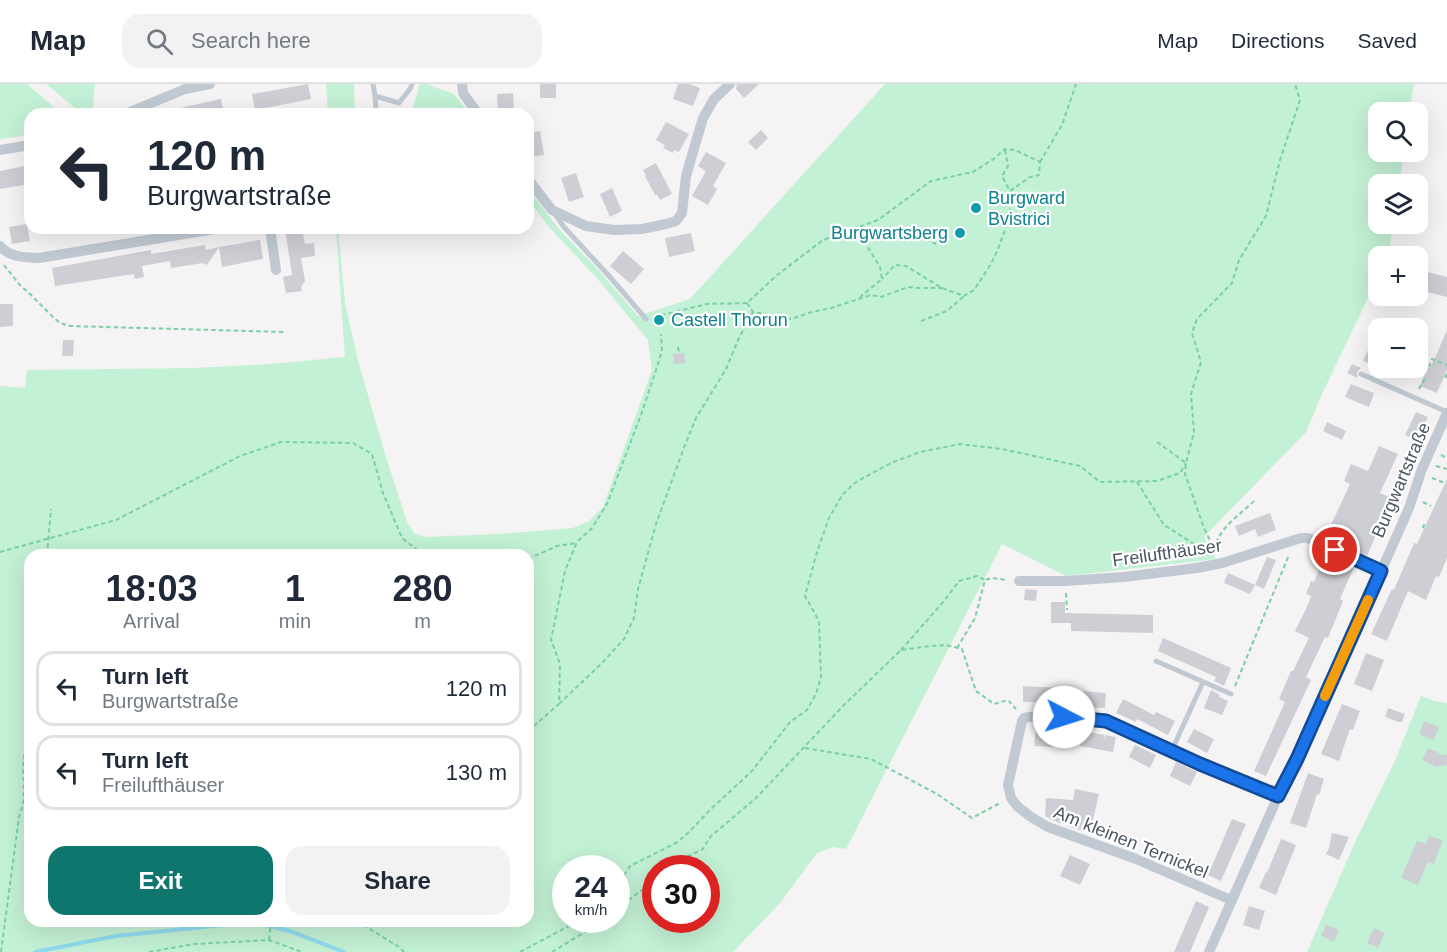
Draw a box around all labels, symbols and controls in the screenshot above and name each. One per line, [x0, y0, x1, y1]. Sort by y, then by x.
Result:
search box [122, 14, 542, 68]
text: Map [30, 25, 86, 56]
icon: search [143, 25, 176, 58]
text: Search here [191, 28, 311, 53]
text: Map [1157, 29, 1198, 52]
text: Directions [1231, 29, 1324, 52]
text: Saved [1357, 29, 1417, 52]
map controls [1368, 102, 1428, 378]
button: search [1368, 102, 1428, 162]
icon: left [48, 132, 126, 210]
text: 120 m [147, 132, 266, 179]
button: layers [1368, 174, 1428, 234]
text: Burgwartstraße [147, 181, 332, 211]
place label: Burgward Bvistrici [988, 188, 1065, 229]
marker: Burgward Bvistrici [969, 201, 983, 215]
place label: Burgwartsberg [831, 223, 948, 243]
marker: Burgwartsberg [953, 226, 967, 240]
button: + [1368, 246, 1428, 306]
place label: Castell Thorun [671, 310, 788, 330]
marker: Castell Thorun [652, 313, 666, 327]
button: − [1368, 318, 1428, 378]
street label: Burgwartstraße [1368, 419, 1434, 541]
pin [1309, 524, 1360, 575]
icon: arrive [1318, 533, 1351, 566]
street label: Freilufthäuser [1111, 535, 1223, 571]
text: 18:03 [105, 568, 197, 609]
text: 1 [285, 568, 305, 609]
text: 280 [392, 568, 453, 609]
text: Arrival [123, 610, 180, 632]
text: min [279, 610, 311, 632]
text: m [414, 610, 431, 632]
text: Turn left [102, 664, 188, 689]
icon: left [51, 672, 84, 705]
text: 120 m [446, 676, 507, 701]
position arrow [1032, 685, 1096, 749]
text: Burgwartstraße [102, 690, 239, 712]
text: Turn left [102, 748, 188, 773]
icon: left [51, 756, 84, 789]
text: 130 m [446, 760, 507, 785]
text: Freilufthäuser [102, 774, 224, 796]
street label: Am kleinen Ternickel [1051, 802, 1211, 882]
button: Exit [48, 846, 273, 915]
button: Share [285, 846, 510, 915]
speed limit sign: 30 [642, 855, 720, 933]
text: 24 [574, 870, 608, 903]
text: km/h [575, 901, 607, 918]

